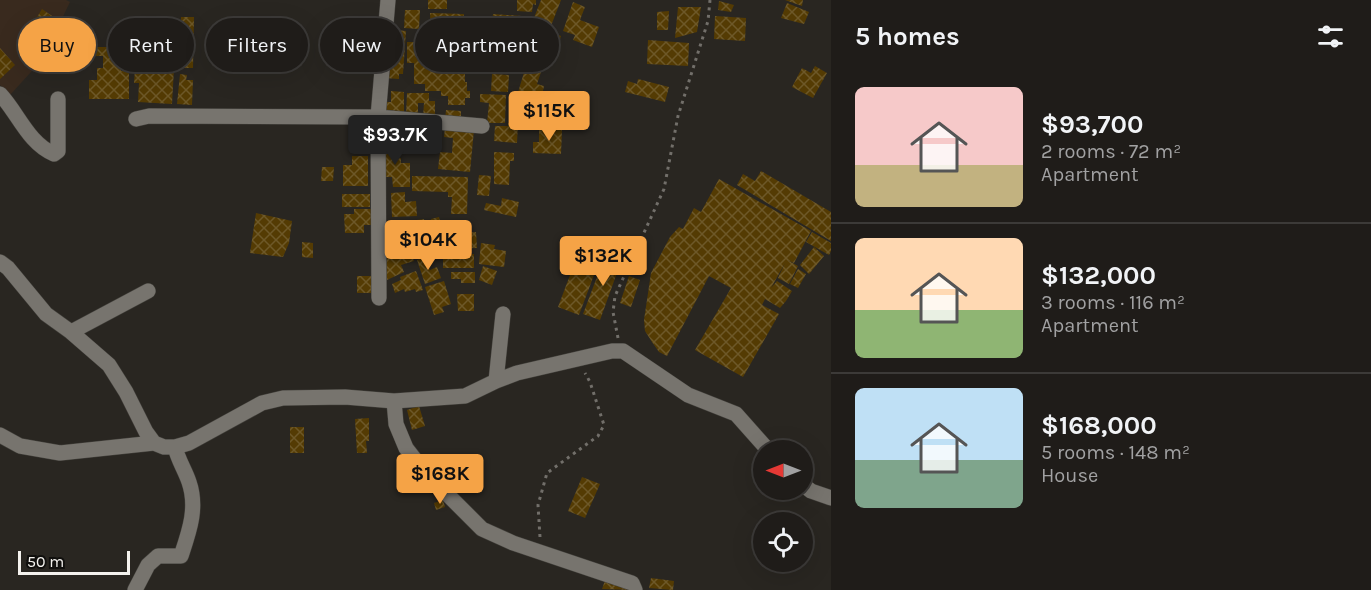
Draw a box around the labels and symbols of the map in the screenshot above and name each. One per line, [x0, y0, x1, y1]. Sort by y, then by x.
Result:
pin: $115K [507, 91, 591, 142]
pin: $93.7K [346, 115, 444, 166]
pin: $104K [386, 220, 470, 271]
pin: $132K [561, 236, 645, 287]
north arrow [753, 440, 813, 500]
pin: $168K [398, 454, 482, 505]
scale bar [18, 548, 130, 576]

